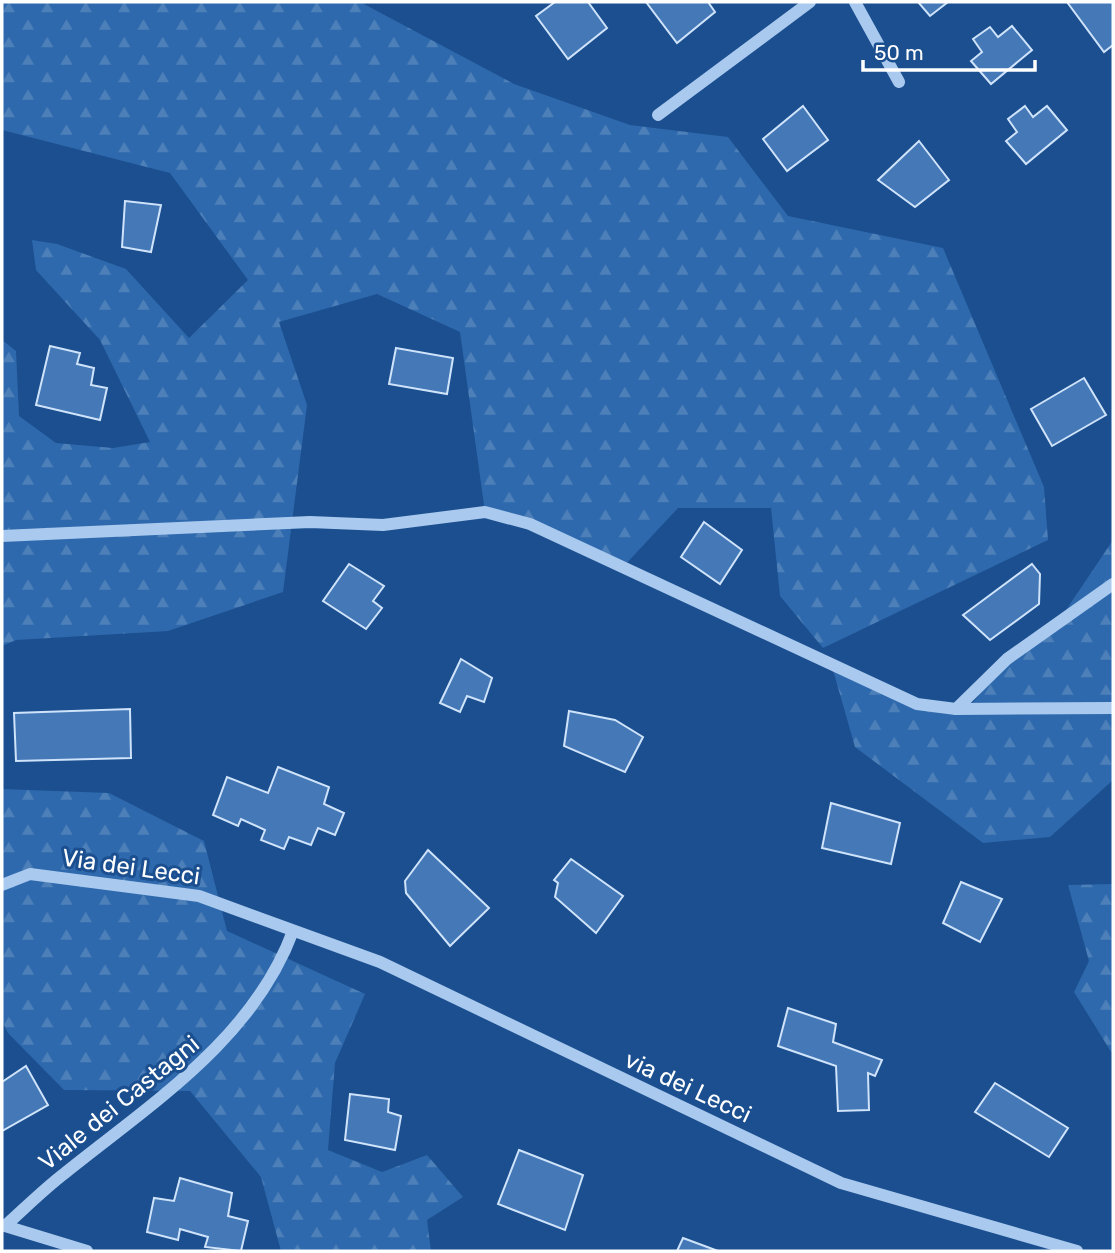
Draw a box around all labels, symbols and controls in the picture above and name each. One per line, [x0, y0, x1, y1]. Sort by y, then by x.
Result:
scale bar [863, 28, 1034, 72]
text: 50 m [874, 40, 924, 65]
street label: Via dei Lecci [60, 843, 202, 891]
street label: Viale dei Castagni [33, 1030, 205, 1176]
street label: via dei Lecci [620, 1045, 756, 1129]

